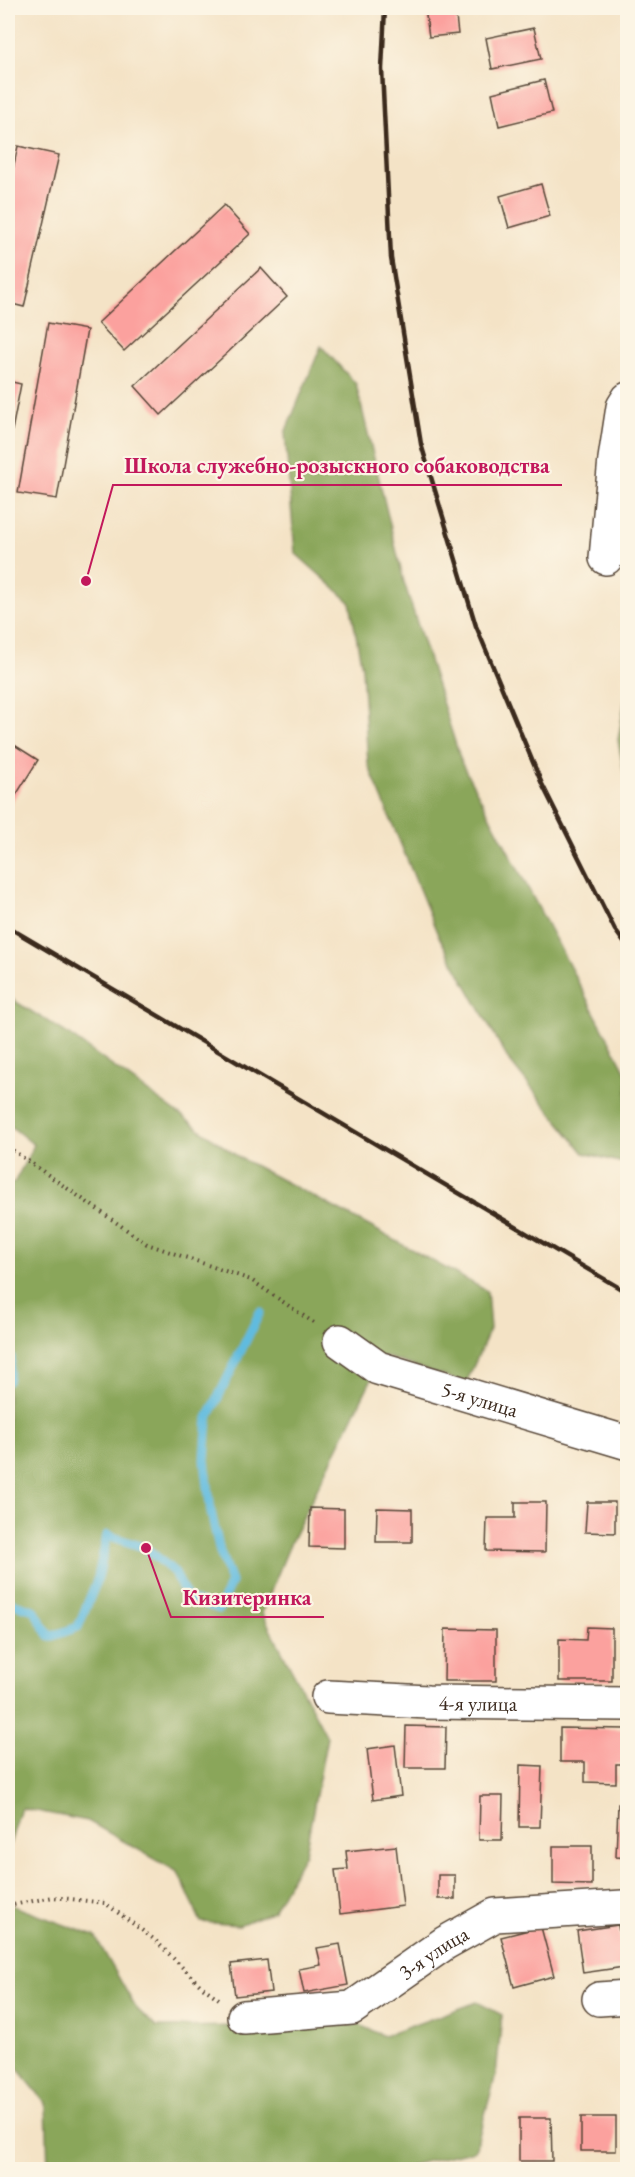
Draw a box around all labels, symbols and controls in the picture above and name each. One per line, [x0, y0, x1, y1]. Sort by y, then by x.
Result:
callout: Школа служебно-розыскного собаководства [113, 445, 562, 485]
text: Школа служебно-розыскного собаководства [124, 451, 550, 480]
street label: 5-я улица [438, 1374, 522, 1423]
callout: Кизитеринка [171, 1577, 324, 1617]
text: Кизитеринка [183, 1583, 312, 1612]
street label: 4-я улица [438, 1689, 518, 1716]
street label: 3-я улица [393, 1919, 473, 1985]

